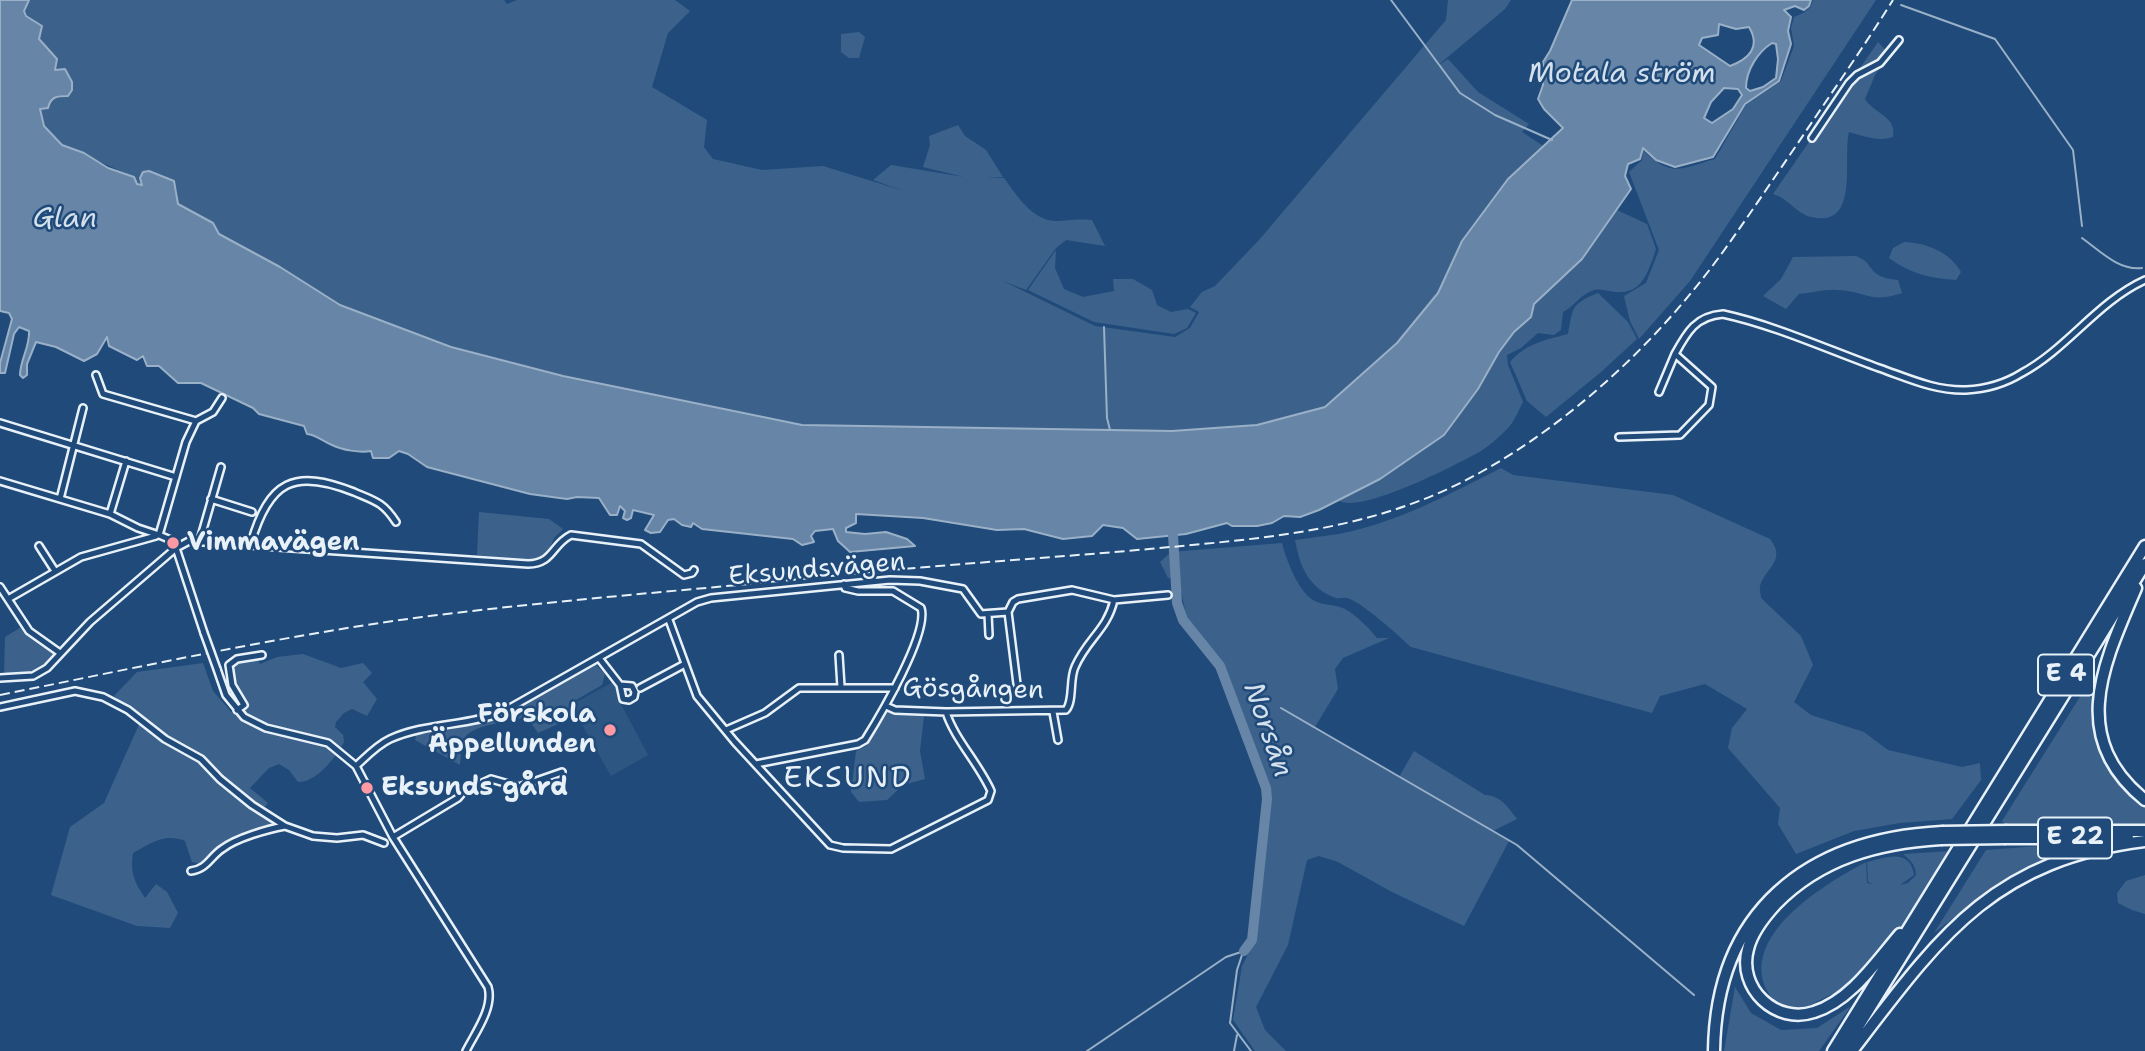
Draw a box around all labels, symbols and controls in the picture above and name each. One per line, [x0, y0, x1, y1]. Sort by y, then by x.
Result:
water label: Motala ström [1528, 58, 1716, 92]
water label: Glan [33, 203, 97, 237]
place label: Vimmavägen [187, 527, 360, 559]
marker: Vimmavägen [165, 535, 181, 551]
street label: Eksundsvägen [727, 547, 907, 593]
road number: E 4 [2038, 654, 2094, 696]
street label: Gösgången [902, 673, 1044, 707]
water label: Norsån [1235, 678, 1299, 782]
place label: Förskola Äppellunden [428, 699, 596, 760]
marker: Förskola Äppellunden [602, 722, 618, 738]
district label: EKSUND [784, 761, 912, 797]
place label: Eksunds gård [381, 772, 568, 804]
marker: Eksunds gård [359, 780, 375, 796]
road number: E 22 [2038, 818, 2112, 858]

